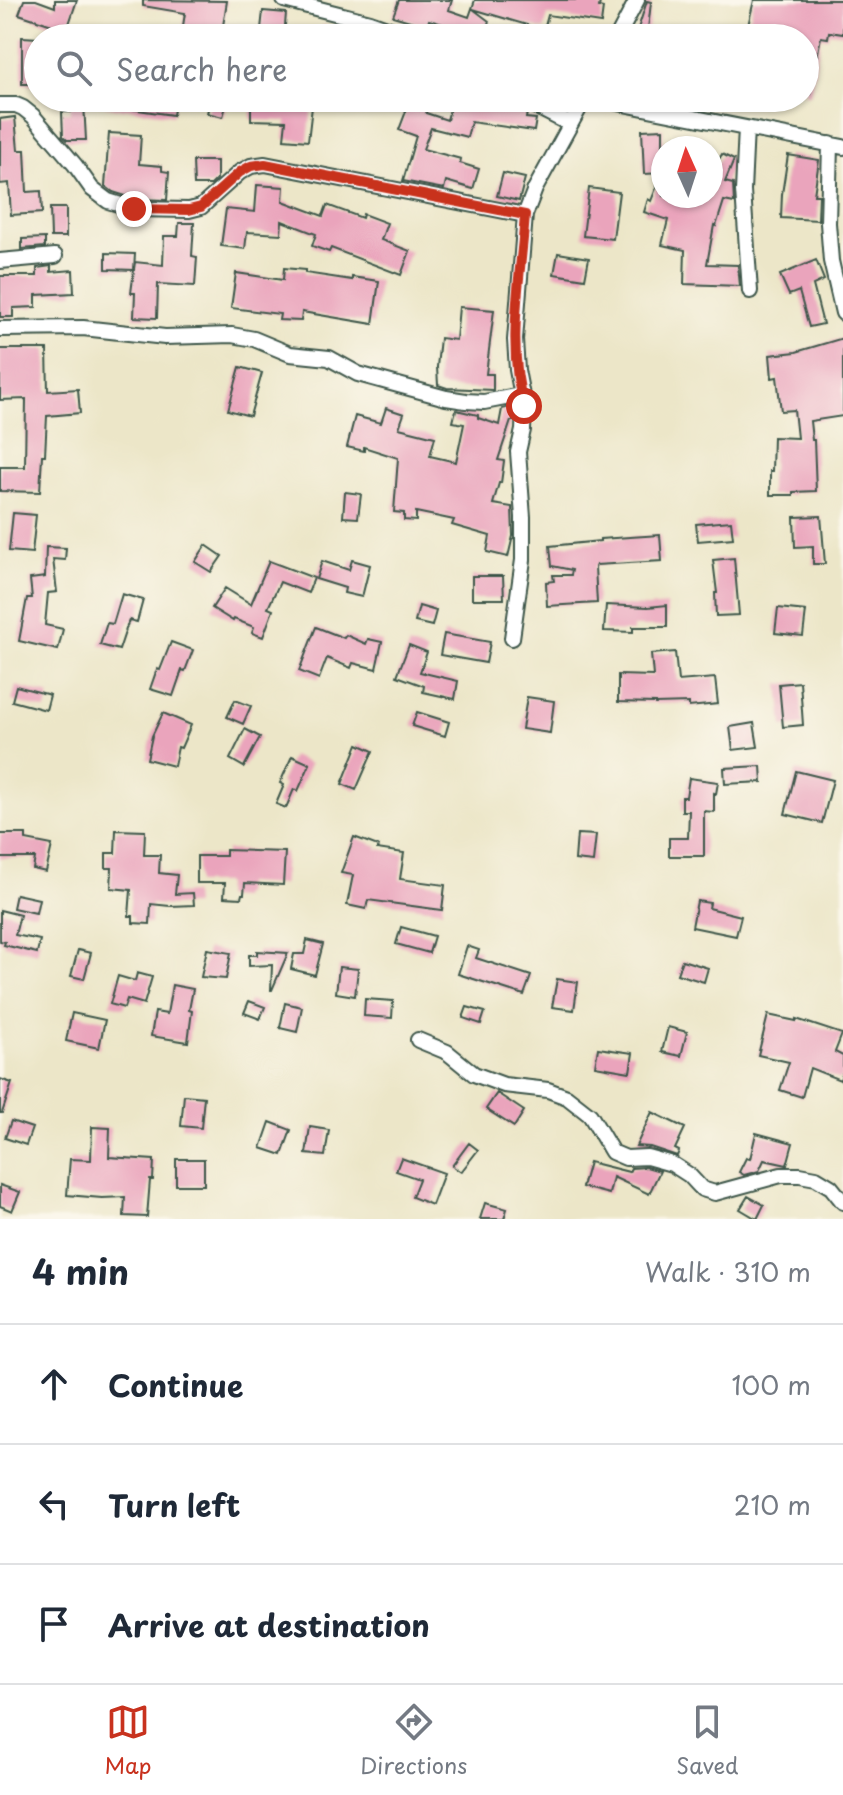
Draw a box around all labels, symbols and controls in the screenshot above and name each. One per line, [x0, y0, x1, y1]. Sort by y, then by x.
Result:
search box [24, 24, 819, 112]
icon: search [52, 46, 96, 90]
text: Search here [116, 46, 288, 91]
north arrow [651, 136, 723, 208]
route end [116, 191, 152, 227]
route start [506, 388, 542, 424]
text: 4 min [32, 1245, 129, 1297]
text: Walk · 310 m [645, 1252, 811, 1291]
icon: ahead [32, 1362, 76, 1406]
text: Continue [108, 1362, 243, 1407]
text: 100 m [731, 1365, 811, 1404]
icon: left [32, 1482, 76, 1526]
text: Turn left [108, 1482, 240, 1527]
text: 210 m [734, 1485, 811, 1524]
icon: arrive [32, 1602, 76, 1646]
text: Arrive at destination [108, 1602, 430, 1647]
tab: Map [104, 1700, 151, 1781]
tab: Directions [360, 1700, 467, 1781]
tab: Saved [676, 1700, 739, 1781]

